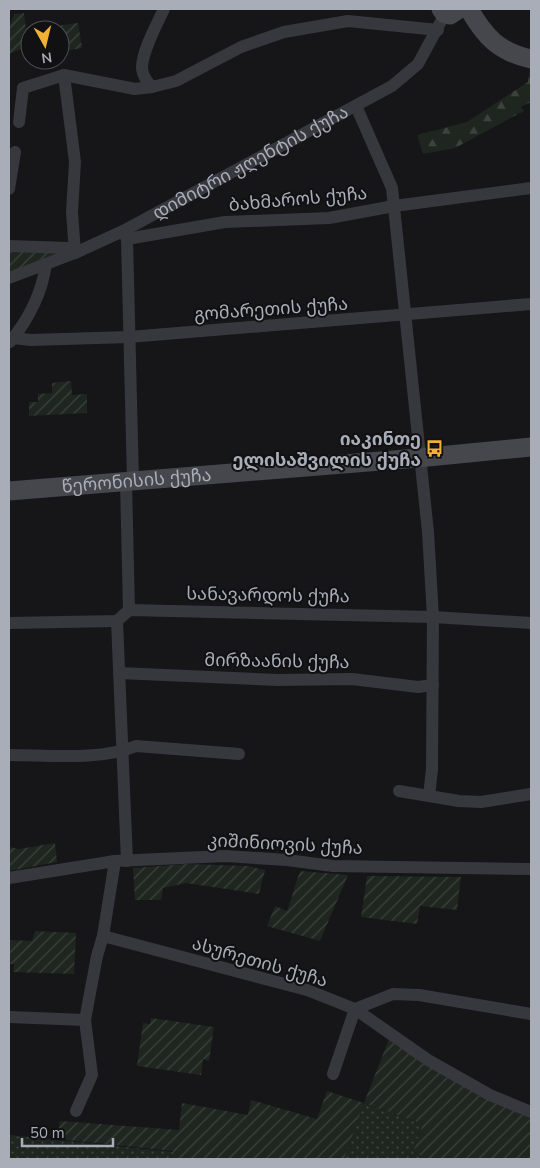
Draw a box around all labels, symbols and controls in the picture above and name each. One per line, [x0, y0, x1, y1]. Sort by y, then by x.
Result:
north arrow [20, 20, 70, 70]
text: N [40, 47, 53, 68]
street label: დიმიტრი ჟღენტის ქუჩა [148, 100, 352, 225]
street label: ბახმაროს ქუჩა [228, 181, 368, 217]
street label: გომარეთის ქუჩა [193, 292, 349, 326]
place label: იაკინთე ელისაშვილის ქუჩა [232, 427, 421, 472]
bus stop icon: იაკინთე ელისაშვილის ქუჩა [425, 439, 445, 459]
street label: წერონისის ქუჩა [61, 463, 212, 499]
street label: სანავარდოს ქუჩა [186, 582, 350, 608]
street label: მირზაანის ქუჩა [204, 648, 350, 674]
street label: კიშინიოვის ქუჩა [207, 828, 363, 860]
street label: ასურეთის ქუჩა [189, 931, 331, 993]
scale bar [22, 1116, 114, 1148]
text: 50 m [30, 1123, 65, 1143]

